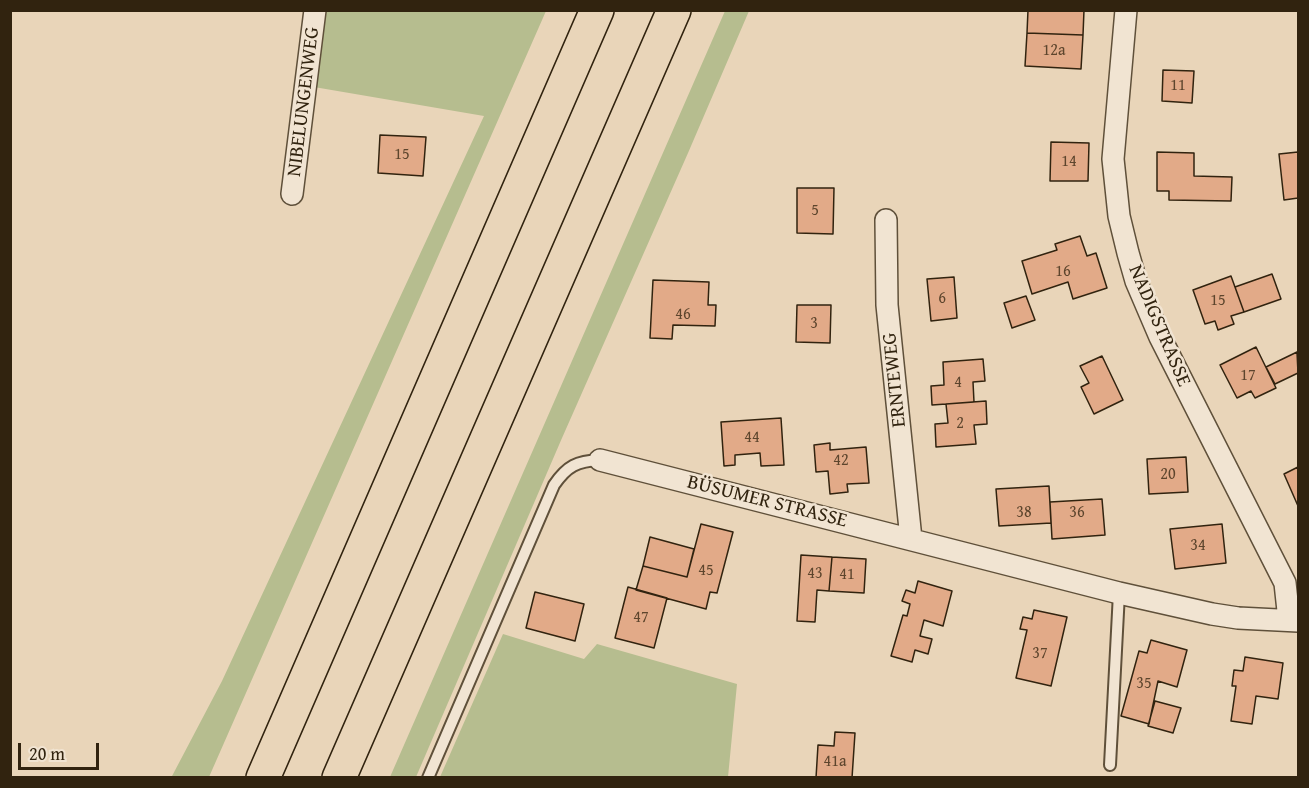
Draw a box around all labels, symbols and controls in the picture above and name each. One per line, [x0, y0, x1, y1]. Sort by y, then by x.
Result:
street label: NIBELUNGENWEG [283, 26, 325, 178]
house number: 12a [1043, 41, 1065, 61]
house number: 11 [1170, 76, 1186, 96]
house number: 15 [394, 145, 410, 165]
house number: 14 [1061, 152, 1077, 172]
house number: 5 [811, 201, 819, 221]
house number: 16 [1055, 262, 1071, 282]
street label: NADIGSTRASSE [1123, 262, 1195, 390]
house number: 6 [938, 289, 946, 309]
house number: 15 [1210, 291, 1226, 311]
house number: 46 [675, 305, 691, 325]
house number: 3 [810, 314, 818, 334]
street label: ERNTEWEG [878, 332, 912, 428]
house number: 17 [1240, 366, 1256, 386]
house number: 4 [954, 373, 962, 393]
house number: 2 [956, 414, 964, 434]
house number: 44 [744, 428, 760, 448]
house number: 42 [833, 451, 849, 471]
house number: 20 [1160, 465, 1176, 485]
street label: BÜSUMER STRASSE [684, 471, 850, 533]
house number: 38 [1016, 503, 1032, 523]
house number: 36 [1069, 503, 1085, 523]
house number: 34 [1190, 536, 1206, 556]
house number: 45 [698, 561, 714, 581]
house number: 43 [807, 564, 823, 584]
house number: 41 [839, 565, 855, 585]
house number: 47 [633, 608, 649, 628]
house number: 37 [1032, 644, 1048, 664]
house number: 35 [1136, 674, 1152, 694]
scale bar [21, 731, 102, 769]
text: 20 m [29, 740, 65, 767]
house number: 41a [824, 752, 846, 772]

